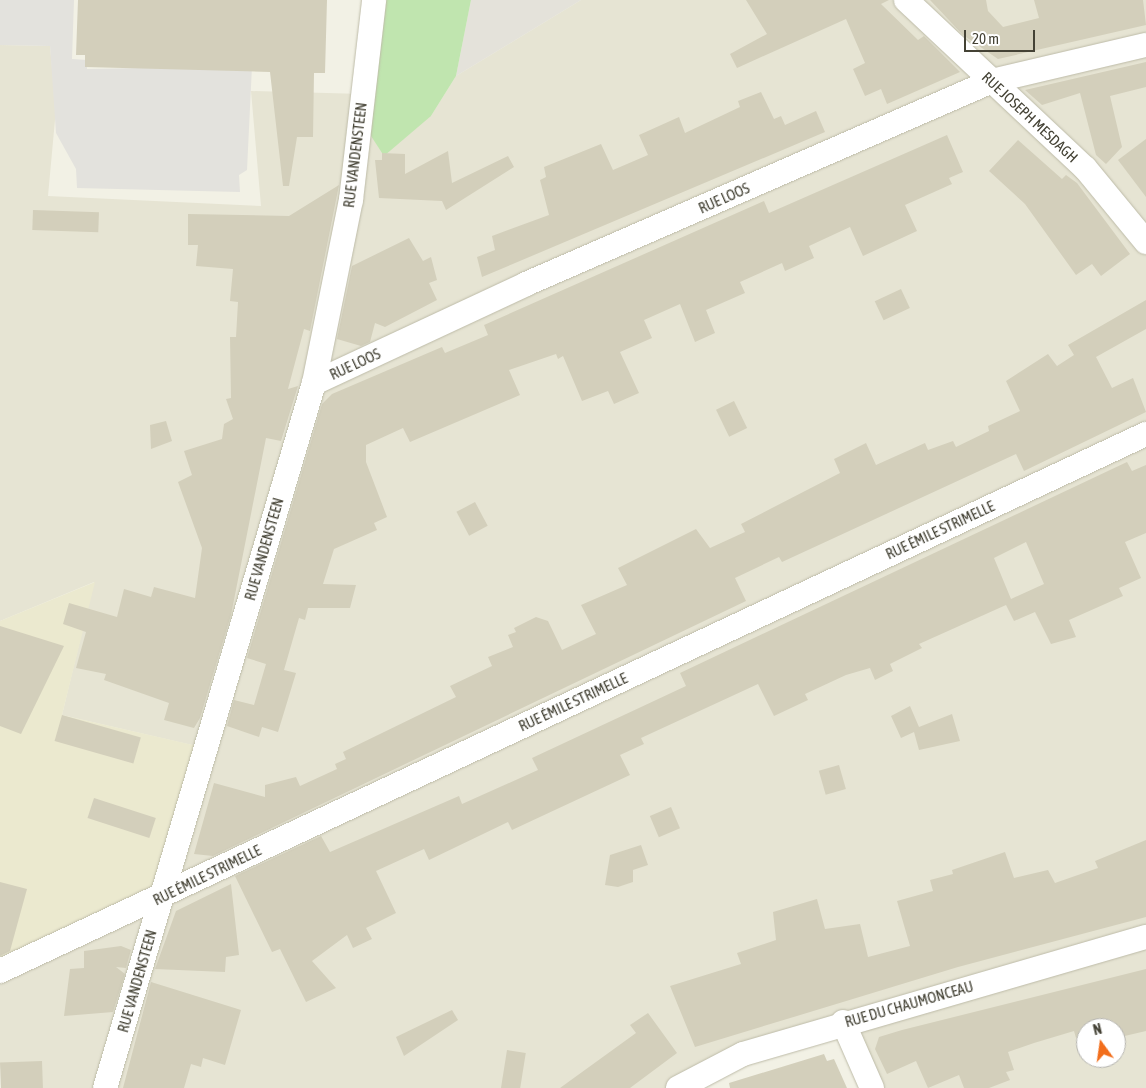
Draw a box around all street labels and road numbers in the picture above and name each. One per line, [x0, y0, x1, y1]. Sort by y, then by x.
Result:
street label: RUE JOSEPH MESDAGH [978, 68, 1082, 166]
street label: RUE VANDENSTEEN [340, 101, 370, 209]
street label: RUE LOOS [696, 179, 752, 217]
street label: RUE LOOS [327, 344, 383, 384]
street label: RUE VANDENSTEEN [241, 495, 287, 603]
street label: RUE ÉMILE STRIMELLE [883, 497, 997, 563]
street label: RUE ÉMILE STRIMELLE [516, 669, 630, 735]
street label: RUE ÉMILE STRIMELLE [150, 841, 264, 909]
street label: RUE VANDENSTEEN [114, 927, 160, 1035]
street label: RUE DU CHAUMONCEAU [843, 977, 975, 1031]

